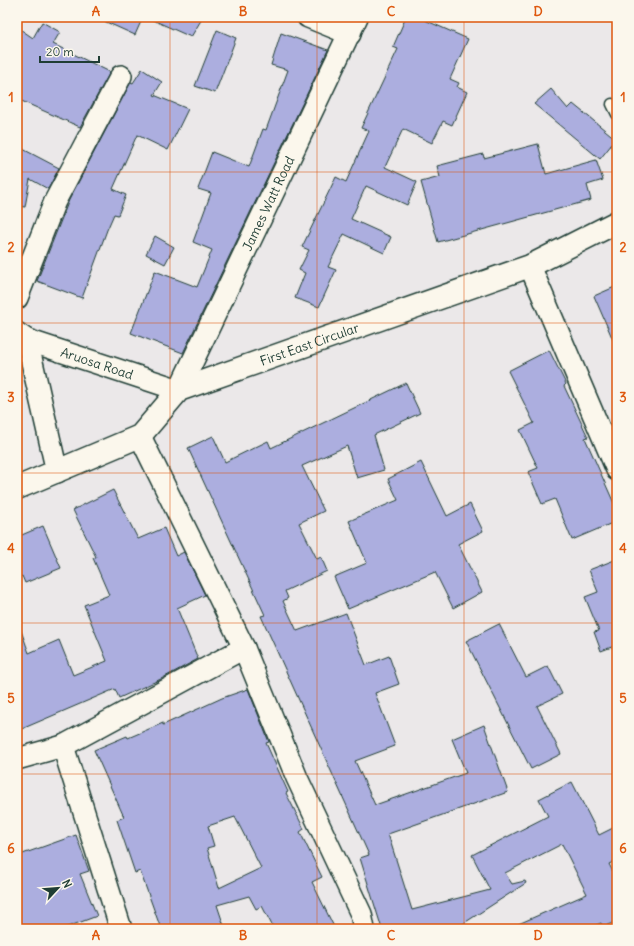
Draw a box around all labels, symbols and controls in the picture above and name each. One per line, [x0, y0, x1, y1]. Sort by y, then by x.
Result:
text: A [92, 3, 101, 20]
text: B [239, 3, 248, 20]
text: C [387, 3, 396, 20]
text: D [533, 3, 543, 20]
scale bar [40, 38, 99, 64]
text: 20 m [46, 44, 74, 59]
text: 1 [8, 89, 14, 106]
text: 1 [620, 89, 626, 106]
street label: James Watt Road [239, 153, 298, 254]
text: 2 [7, 239, 15, 256]
text: 2 [619, 239, 627, 256]
street label: First East Circular [258, 319, 362, 370]
street label: Aruosa Road [58, 344, 136, 384]
text: 3 [7, 389, 15, 406]
text: 3 [619, 389, 627, 406]
text: 4 [7, 540, 15, 557]
text: 4 [619, 540, 627, 557]
text: 5 [7, 690, 15, 707]
text: 5 [619, 690, 627, 707]
text: 6 [7, 840, 15, 857]
text: 6 [619, 840, 627, 857]
north arrow [38, 868, 78, 908]
text: N [59, 877, 75, 890]
text: A [92, 927, 101, 944]
text: B [239, 927, 248, 944]
text: C [387, 927, 396, 944]
text: D [533, 927, 543, 944]

